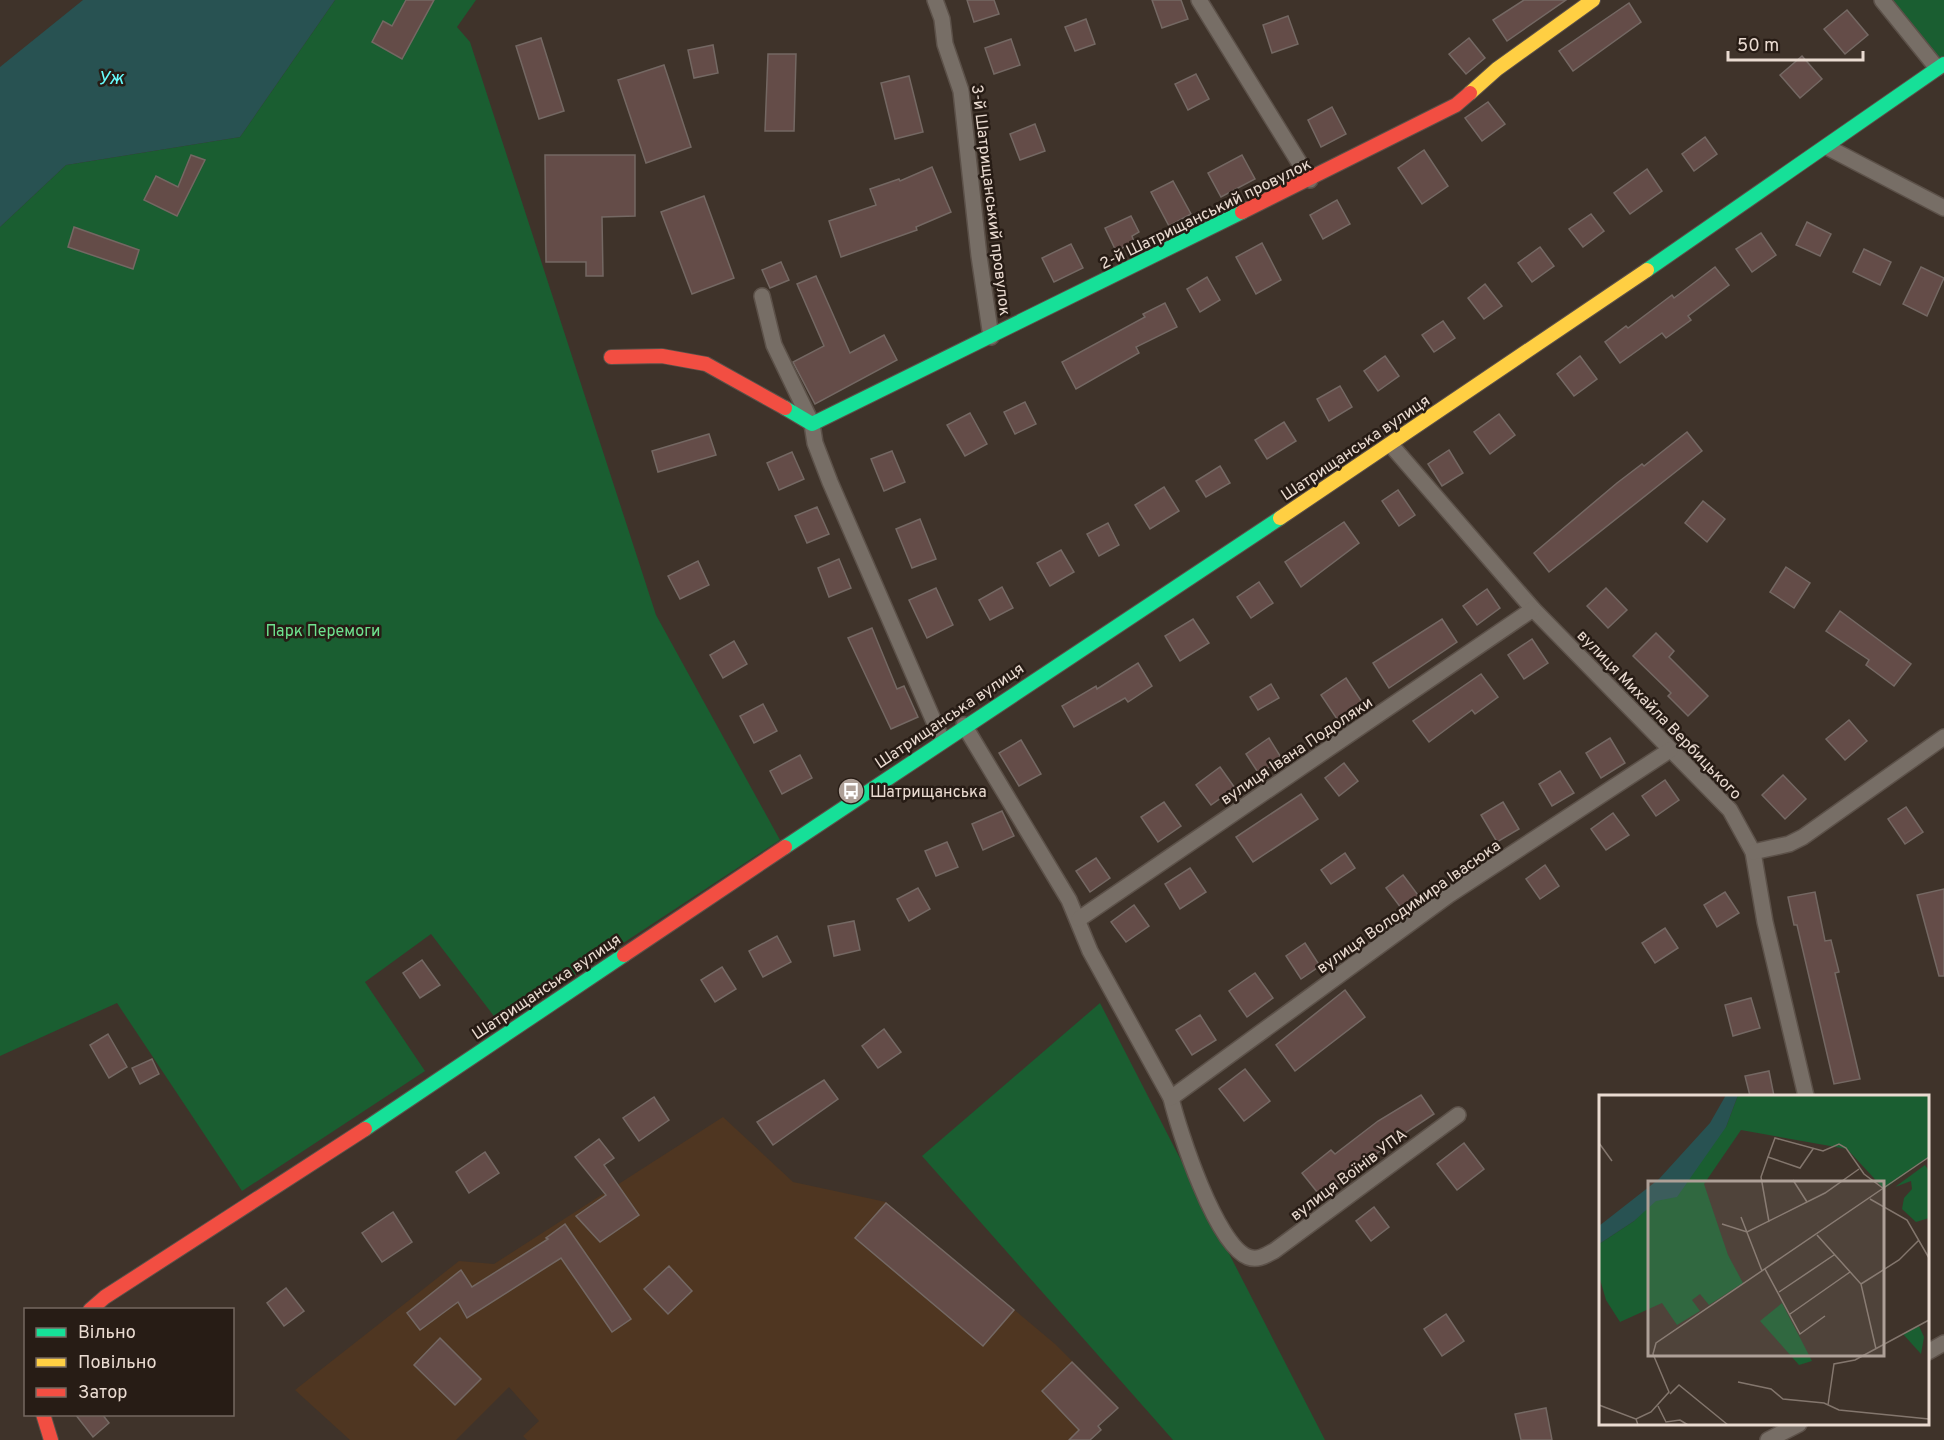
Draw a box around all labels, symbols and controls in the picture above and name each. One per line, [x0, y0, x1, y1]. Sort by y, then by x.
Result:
scale bar [1728, 24, 1863, 62]
text: 50 m [1737, 35, 1779, 58]
water label: Уж [98, 68, 125, 91]
street label: 3-й Шатрищанський провулок [966, 84, 1014, 317]
street label: 2-й Шатрищанський провулок [1097, 155, 1315, 275]
street label: Шатрищанська вулиця [1278, 391, 1434, 506]
park label: Парк Перемоги [266, 622, 380, 642]
street label: вулиця Михайла Вербицького [1572, 626, 1745, 805]
street label: Шатрищанська вулиця [872, 659, 1028, 774]
street label: вулиця Івана Подоляки [1217, 693, 1377, 810]
bus stop icon: Шатрищанська [836, 776, 866, 806]
place label: Шатрищанська [870, 783, 987, 803]
street label: вулиця Володимира Івасюка [1313, 836, 1505, 979]
street label: Шатрищанська вулиця [469, 930, 625, 1045]
inset map [1599, 1095, 1929, 1425]
street label: вулиця Воїнів УПА [1287, 1125, 1412, 1226]
legend [24, 1308, 234, 1416]
text: Вільно [78, 1322, 136, 1345]
text: Повільно [78, 1352, 157, 1375]
text: Затор [78, 1382, 127, 1405]

